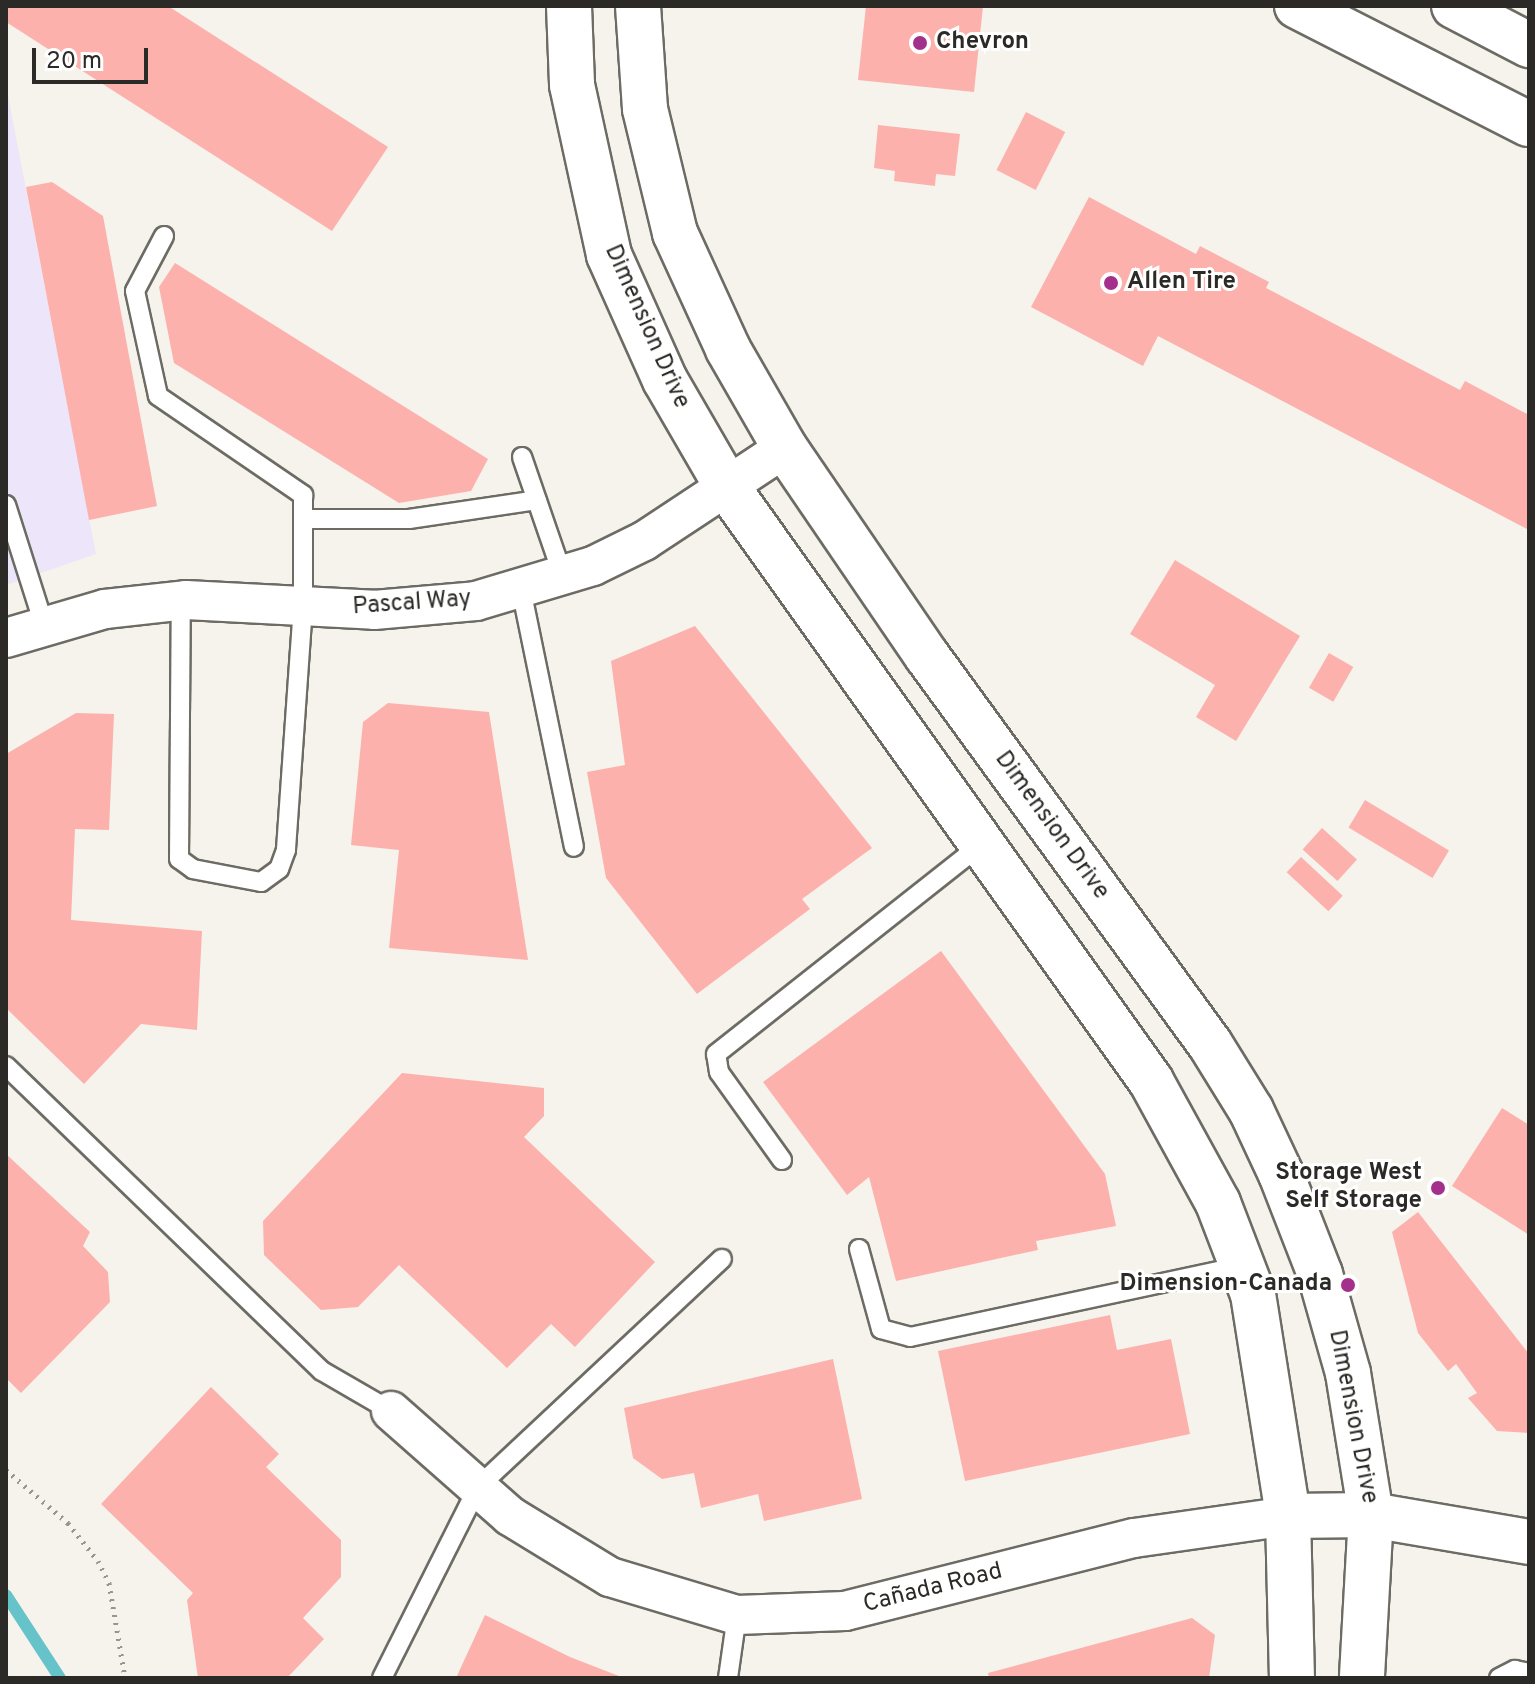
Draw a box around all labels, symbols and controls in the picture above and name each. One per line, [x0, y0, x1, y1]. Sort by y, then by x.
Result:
place label: Chevron [936, 29, 1029, 57]
scale bar [36, 32, 152, 82]
marker: Chevron [911, 34, 929, 52]
text: 20 m [46, 47, 102, 77]
street label: Dimension Drive [597, 241, 695, 413]
place label: Allen Tire [1127, 269, 1236, 297]
marker: Allen Tire [1102, 274, 1120, 292]
street label: Pascal Way [351, 585, 473, 623]
street label: Dimension Drive [987, 746, 1115, 906]
place label: Storage West Self Storage [1275, 1160, 1422, 1216]
marker: Storage West Self Storage [1429, 1179, 1447, 1197]
place label: Dimension-Canada [1119, 1271, 1332, 1299]
marker: Dimension-Canada [1339, 1276, 1357, 1294]
street label: Dimension Drive [1321, 1328, 1383, 1506]
street label: Cañada Road [860, 1558, 1006, 1620]

